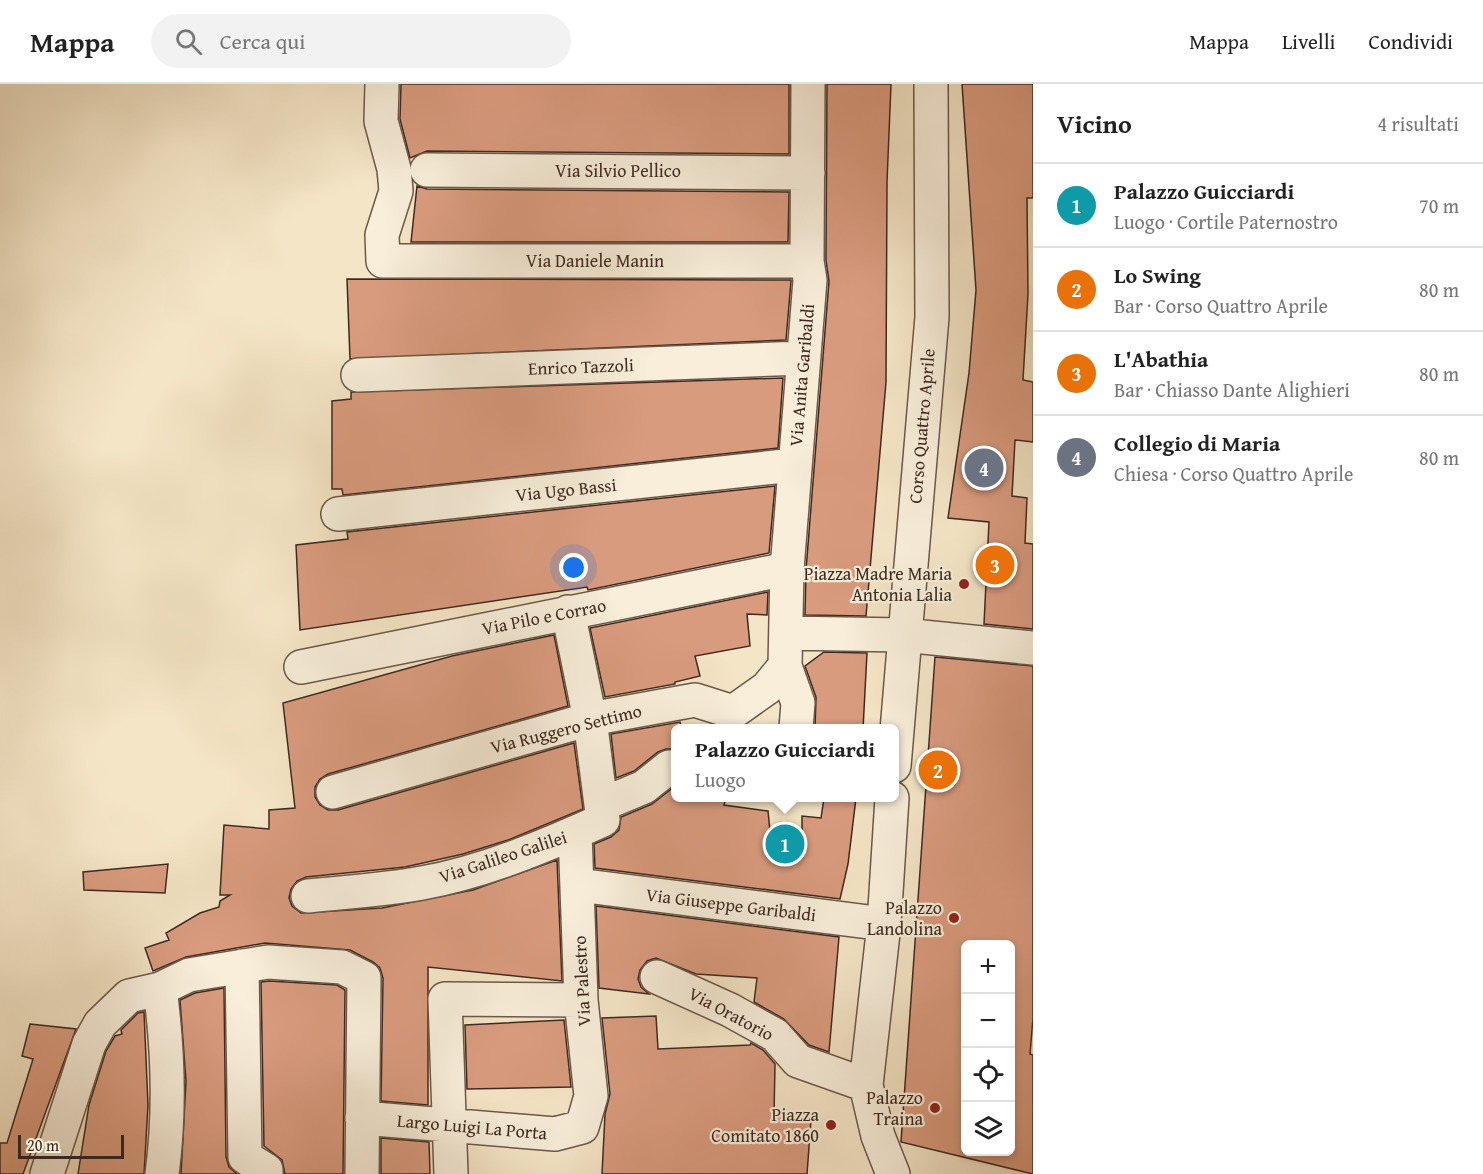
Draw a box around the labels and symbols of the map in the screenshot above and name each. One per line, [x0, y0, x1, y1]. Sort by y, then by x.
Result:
street label: Via Silvio Pellico [555, 157, 681, 184]
street label: Via Daniele Manin [526, 247, 664, 274]
street label: Via Anita Garibaldi [782, 302, 821, 448]
street label: Corso Quattro Aprile [901, 347, 942, 505]
street label: Enrico Tazzoli [528, 351, 634, 382]
pin: 4 [964, 446, 1004, 490]
street label: Via Ugo Bassi [514, 471, 618, 508]
pin: 3 [976, 542, 1014, 588]
your location [559, 553, 588, 582]
place label: Piazza Madre Maria Antonia Lalia [804, 560, 952, 608]
marker: Piazza Madre Maria Antonia Lalia [957, 577, 971, 591]
street label: Via Pilo e Corrao [479, 591, 608, 642]
street label: Via Ruggero Settimo [487, 697, 644, 760]
pin: 2 [918, 748, 958, 792]
pin: 1 [766, 822, 804, 867]
street label: Via Galileo Galilei [435, 823, 570, 890]
street label: Via Giuseppe Garibaldi [644, 881, 818, 928]
place label: Palazzo Landolina [867, 894, 942, 942]
marker: Palazzo Landolina [947, 911, 961, 925]
street label: Via Palestro [566, 935, 597, 1027]
street label: Via Oratorio [684, 980, 779, 1047]
place label: Palazzo Traina [866, 1084, 923, 1132]
place label: Piazza Comitato 1860 [711, 1101, 819, 1149]
marker: Palazzo Traina [928, 1101, 942, 1115]
street label: Largo Luigi La Porta [396, 1106, 549, 1147]
marker: Piazza Comitato 1860 [824, 1118, 838, 1132]
scale bar [18, 1132, 124, 1160]

